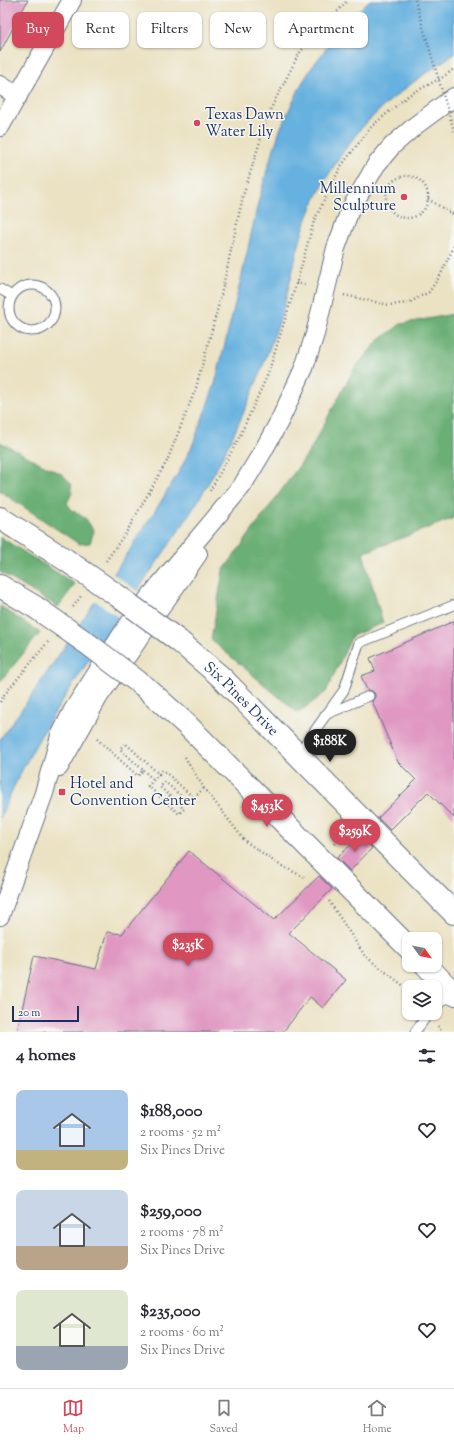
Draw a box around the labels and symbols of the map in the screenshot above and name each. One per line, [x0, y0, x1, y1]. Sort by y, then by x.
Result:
place label: Texas Dawn Water Lily [205, 105, 284, 143]
marker: Texas Dawn Water Lily [192, 118, 202, 128]
place label: Millennium Sculpture [320, 179, 397, 217]
marker: Millennium Sculpture [399, 192, 409, 202]
street label: Six Pines Drive [198, 658, 283, 741]
pin: $188K [302, 729, 358, 763]
place label: Hotel and Convention Center [70, 774, 196, 812]
marker: Hotel and Convention Center [57, 787, 67, 797]
pin: $453K [239, 794, 295, 828]
pin: $259K [327, 819, 383, 853]
north arrow [402, 932, 442, 972]
pin: $235K [160, 933, 216, 967]
scale bar [12, 1004, 79, 1023]

